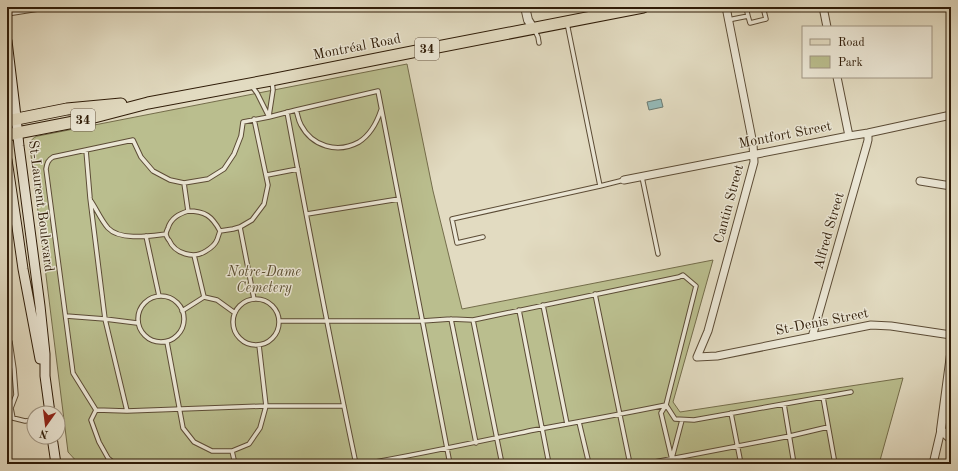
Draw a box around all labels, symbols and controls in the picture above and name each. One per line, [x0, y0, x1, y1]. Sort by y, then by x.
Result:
legend [802, 26, 932, 78]
street label: Montréal Road [312, 32, 402, 62]
text: Road [838, 37, 865, 49]
road number: 34 [415, 38, 439, 60]
text: Park [838, 57, 863, 69]
road number: 34 [71, 109, 95, 131]
street label: Montfort Street [737, 119, 833, 151]
street label: St-Laurent Boulevard [26, 139, 56, 273]
street label: Cantin Street [712, 163, 746, 245]
street label: Alfred Street [811, 191, 847, 271]
park label: Notre-Dame Cemetery [226, 265, 301, 296]
street label: St-Denis Street [774, 306, 870, 338]
north arrow [26, 405, 66, 445]
text: N [38, 427, 49, 440]

